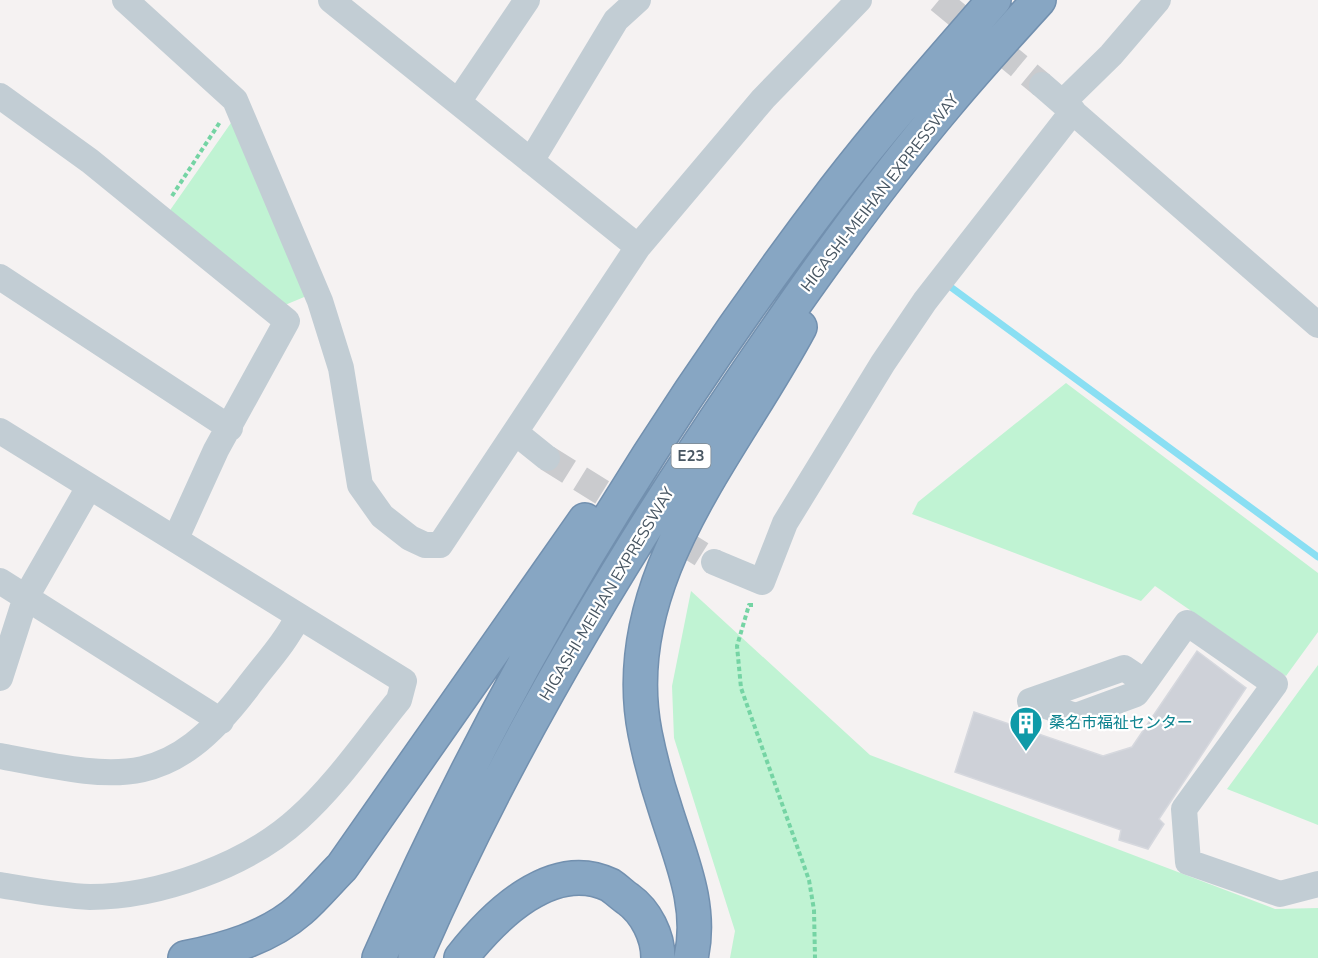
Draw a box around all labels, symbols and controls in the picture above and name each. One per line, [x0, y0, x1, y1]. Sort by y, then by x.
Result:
street label: HIGASHI-MEIHAN EXPRESSWAY [796, 89, 964, 296]
road number: E23 [672, 444, 710, 468]
street label: HIGASHI-MEIHAN EXPRESSWAY [534, 483, 680, 705]
building icon: 桑名市福祉センター [1008, 705, 1044, 752]
place label: 桑名市福祉センター [1049, 712, 1193, 734]

